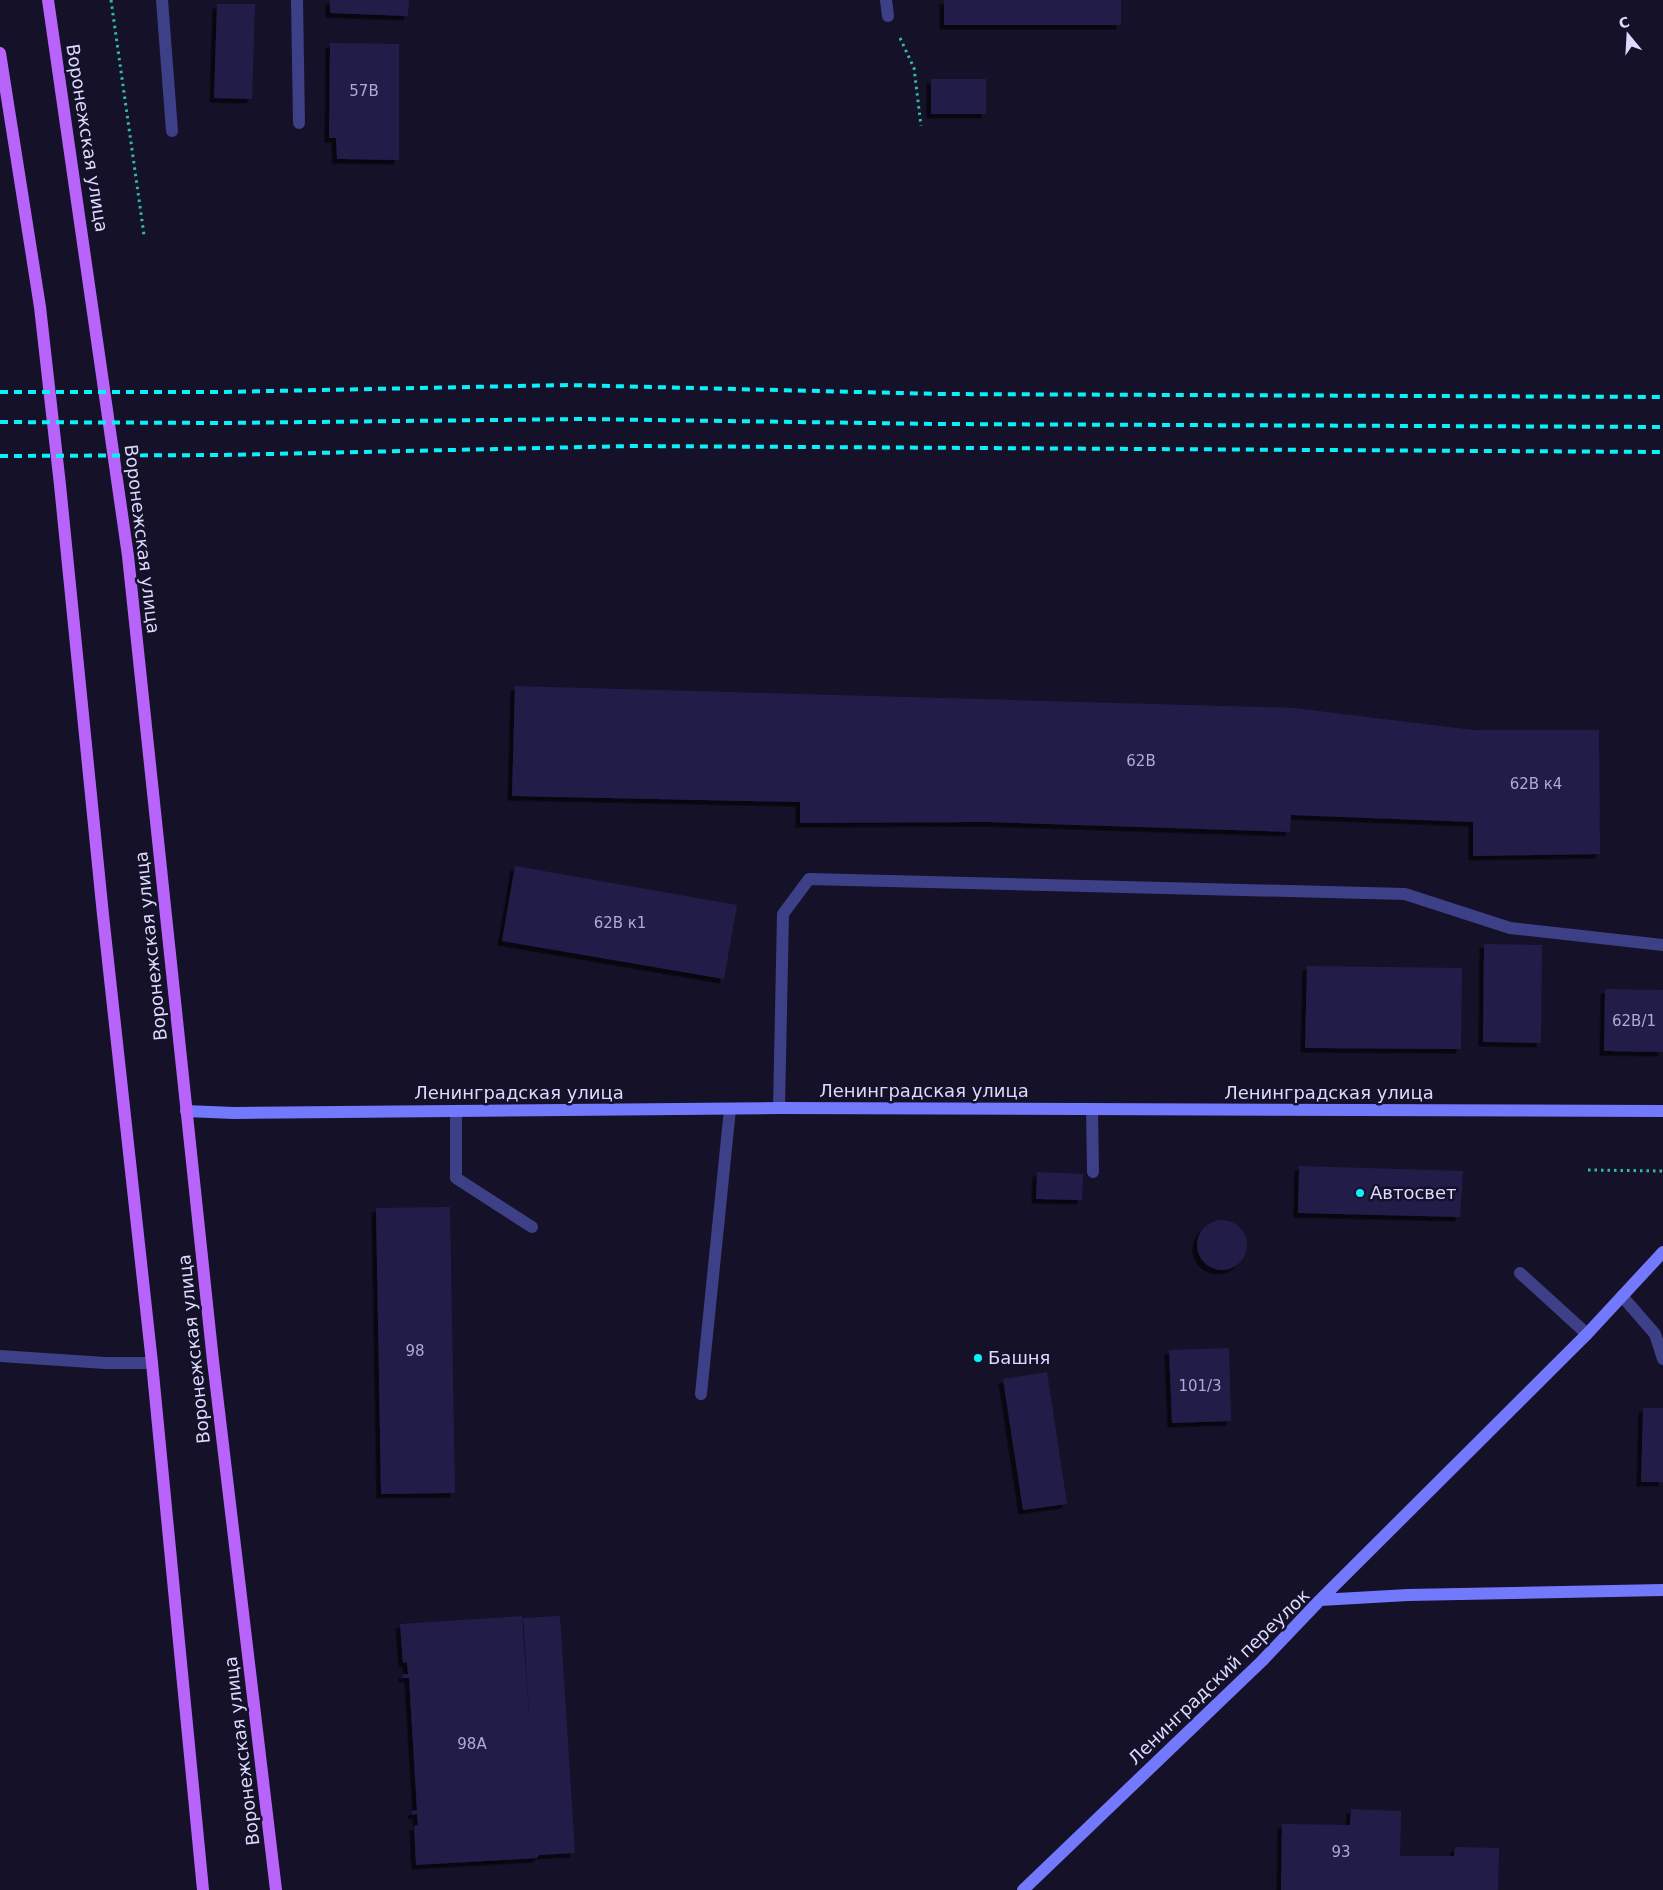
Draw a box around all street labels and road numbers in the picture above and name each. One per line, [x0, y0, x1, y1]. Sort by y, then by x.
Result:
street label: Воронежская улица [62, 42, 113, 234]
street label: Воронежская улица [120, 443, 165, 635]
street label: Воронежская улица [130, 850, 171, 1042]
street label: Ленинградская улица [819, 1080, 1029, 1101]
street label: Ленинградская улица [414, 1082, 624, 1103]
street label: Ленинградская улица [1224, 1082, 1434, 1103]
street label: Воронежская улица [173, 1253, 214, 1445]
street label: Ленинградский переулок [1124, 1584, 1314, 1769]
street label: Воронежская улица [219, 1655, 264, 1847]

